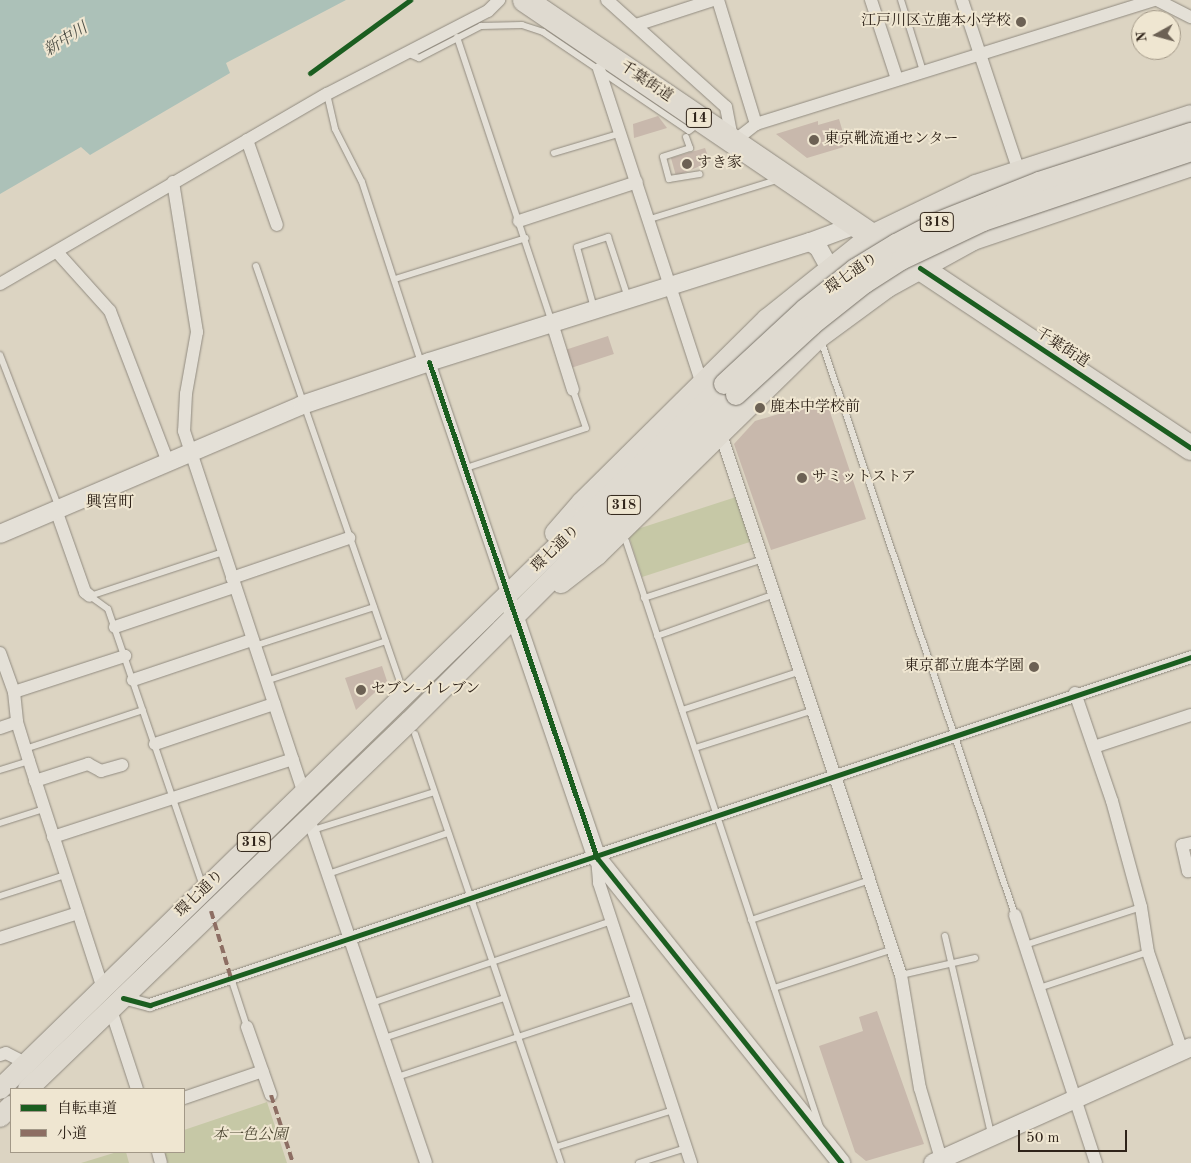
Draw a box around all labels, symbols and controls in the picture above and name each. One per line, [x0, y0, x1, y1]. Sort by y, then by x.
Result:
north arrow [1131, 10, 1181, 60]
place label: 江戸川区立鹿本小学校 [861, 13, 1011, 31]
marker: 江戸川区立鹿本小学校 [1015, 16, 1027, 28]
water label: 新中川 [41, 19, 91, 61]
text: N [1135, 31, 1150, 43]
street label: 千葉街道 [616, 58, 676, 106]
road number: 14 [685, 106, 713, 130]
place label: 東京靴流通センター [824, 131, 959, 149]
marker: 東京靴流通センター [808, 134, 820, 146]
place label: すき家 [697, 155, 742, 173]
marker: すき家 [681, 158, 693, 170]
road number: 318 [920, 210, 954, 233]
street label: 環七通り [822, 249, 882, 299]
street label: 千葉街道 [1032, 324, 1092, 372]
place label: 鹿本中学校前 [770, 399, 860, 417]
marker: 鹿本中学校前 [754, 402, 766, 414]
place label: サミットストア [812, 469, 917, 487]
marker: サミットストア [796, 472, 808, 484]
district label: 興宮町 [86, 493, 134, 513]
road number: 318 [606, 494, 642, 516]
street label: 環七通り [528, 522, 584, 576]
place label: 東京都立鹿本学園 [904, 658, 1024, 676]
marker: 東京都立鹿本学園 [1028, 661, 1040, 673]
place label: セブン-イレブン [371, 681, 482, 699]
marker: セブン-イレブン [355, 684, 367, 696]
road number: 318 [236, 830, 272, 854]
street label: 環七通り [172, 867, 228, 921]
legend [10, 1088, 185, 1153]
text: 自転車道 [57, 1102, 117, 1117]
scale bar [1021, 1120, 1130, 1152]
text: 小道 [57, 1127, 87, 1142]
park label: 本一色公園 [213, 1127, 287, 1145]
text: 50 m [1026, 1131, 1060, 1146]

